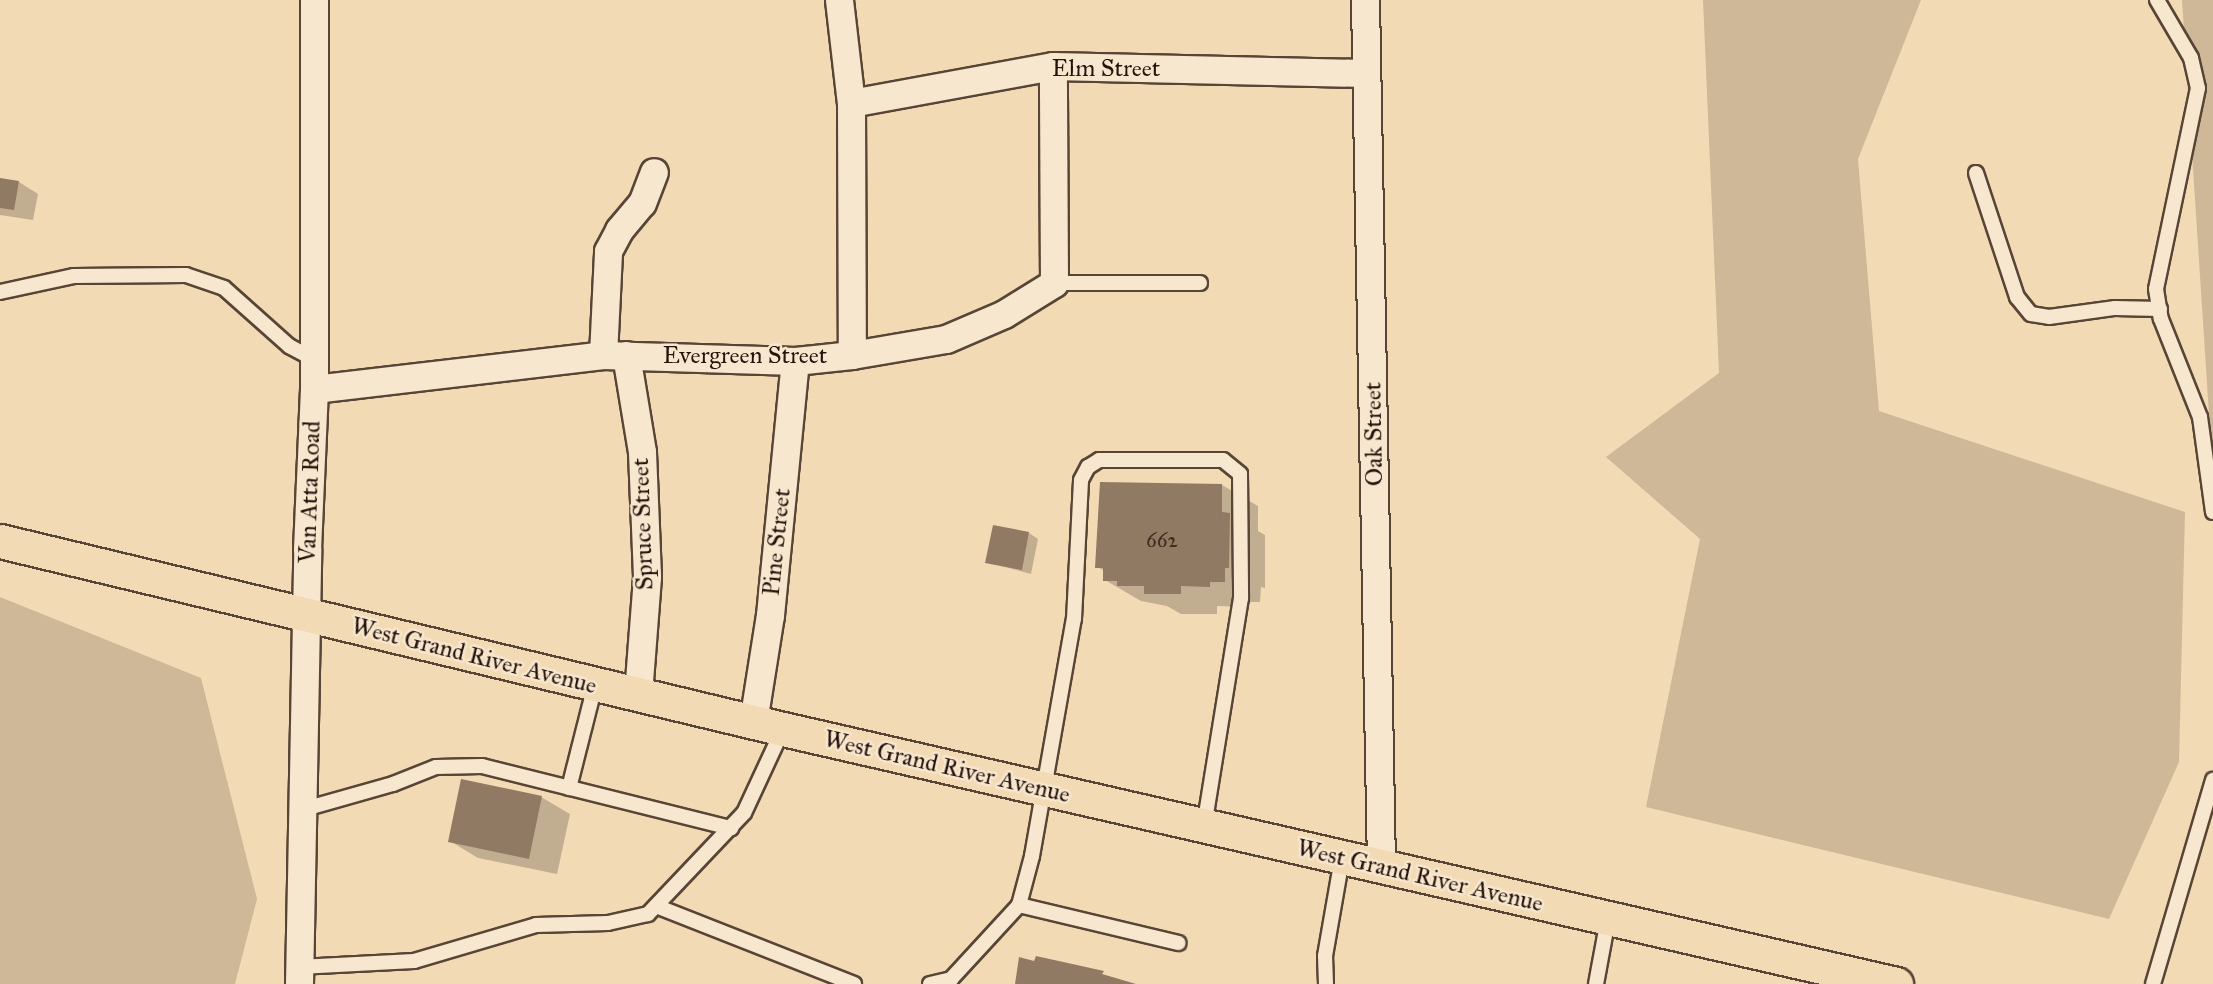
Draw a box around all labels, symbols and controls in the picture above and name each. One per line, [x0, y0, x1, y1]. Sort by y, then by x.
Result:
street label: Elm Street [1052, 55, 1160, 83]
street label: Evergreen Street [663, 342, 827, 370]
street label: Oak Street [1359, 382, 1389, 486]
street label: Van Atta Road [293, 420, 327, 564]
street label: Spruce Street [626, 457, 660, 591]
street label: Pine Street [757, 487, 797, 597]
house number: 662 [1146, 527, 1178, 553]
street label: West Grand River Avenue [348, 612, 600, 700]
street label: West Grand River Avenue [821, 725, 1073, 809]
street label: West Grand River Avenue [1294, 834, 1546, 918]

